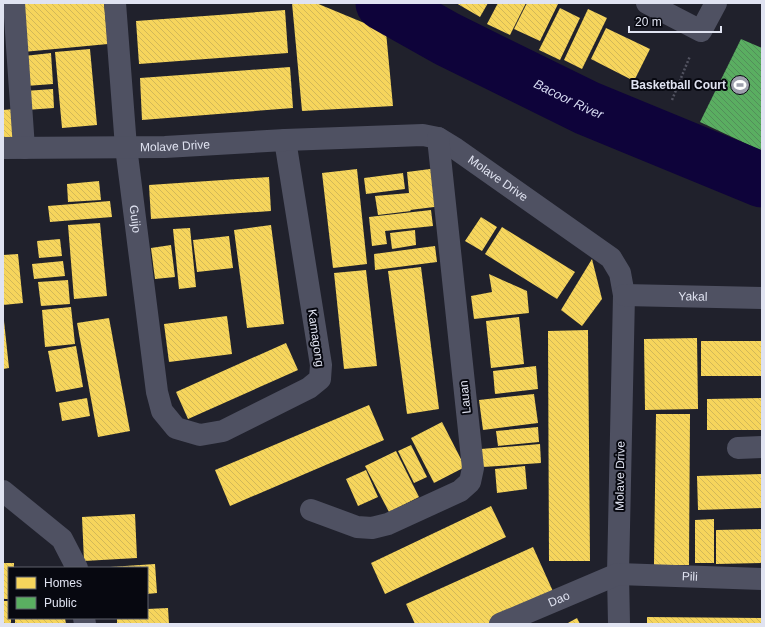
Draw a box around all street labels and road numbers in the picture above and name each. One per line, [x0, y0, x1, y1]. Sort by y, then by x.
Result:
street label: Molave Drive [140, 137, 211, 154]
street label: Molave Drive [465, 153, 531, 205]
street label: Guijo [126, 204, 144, 234]
street label: Yakal [678, 289, 708, 304]
street label: Kamagong [305, 308, 327, 368]
street label: Lauan [456, 380, 474, 414]
street label: Molave Drive [612, 441, 628, 511]
street label: Pili [682, 569, 698, 584]
street label: Dao [546, 588, 572, 610]

